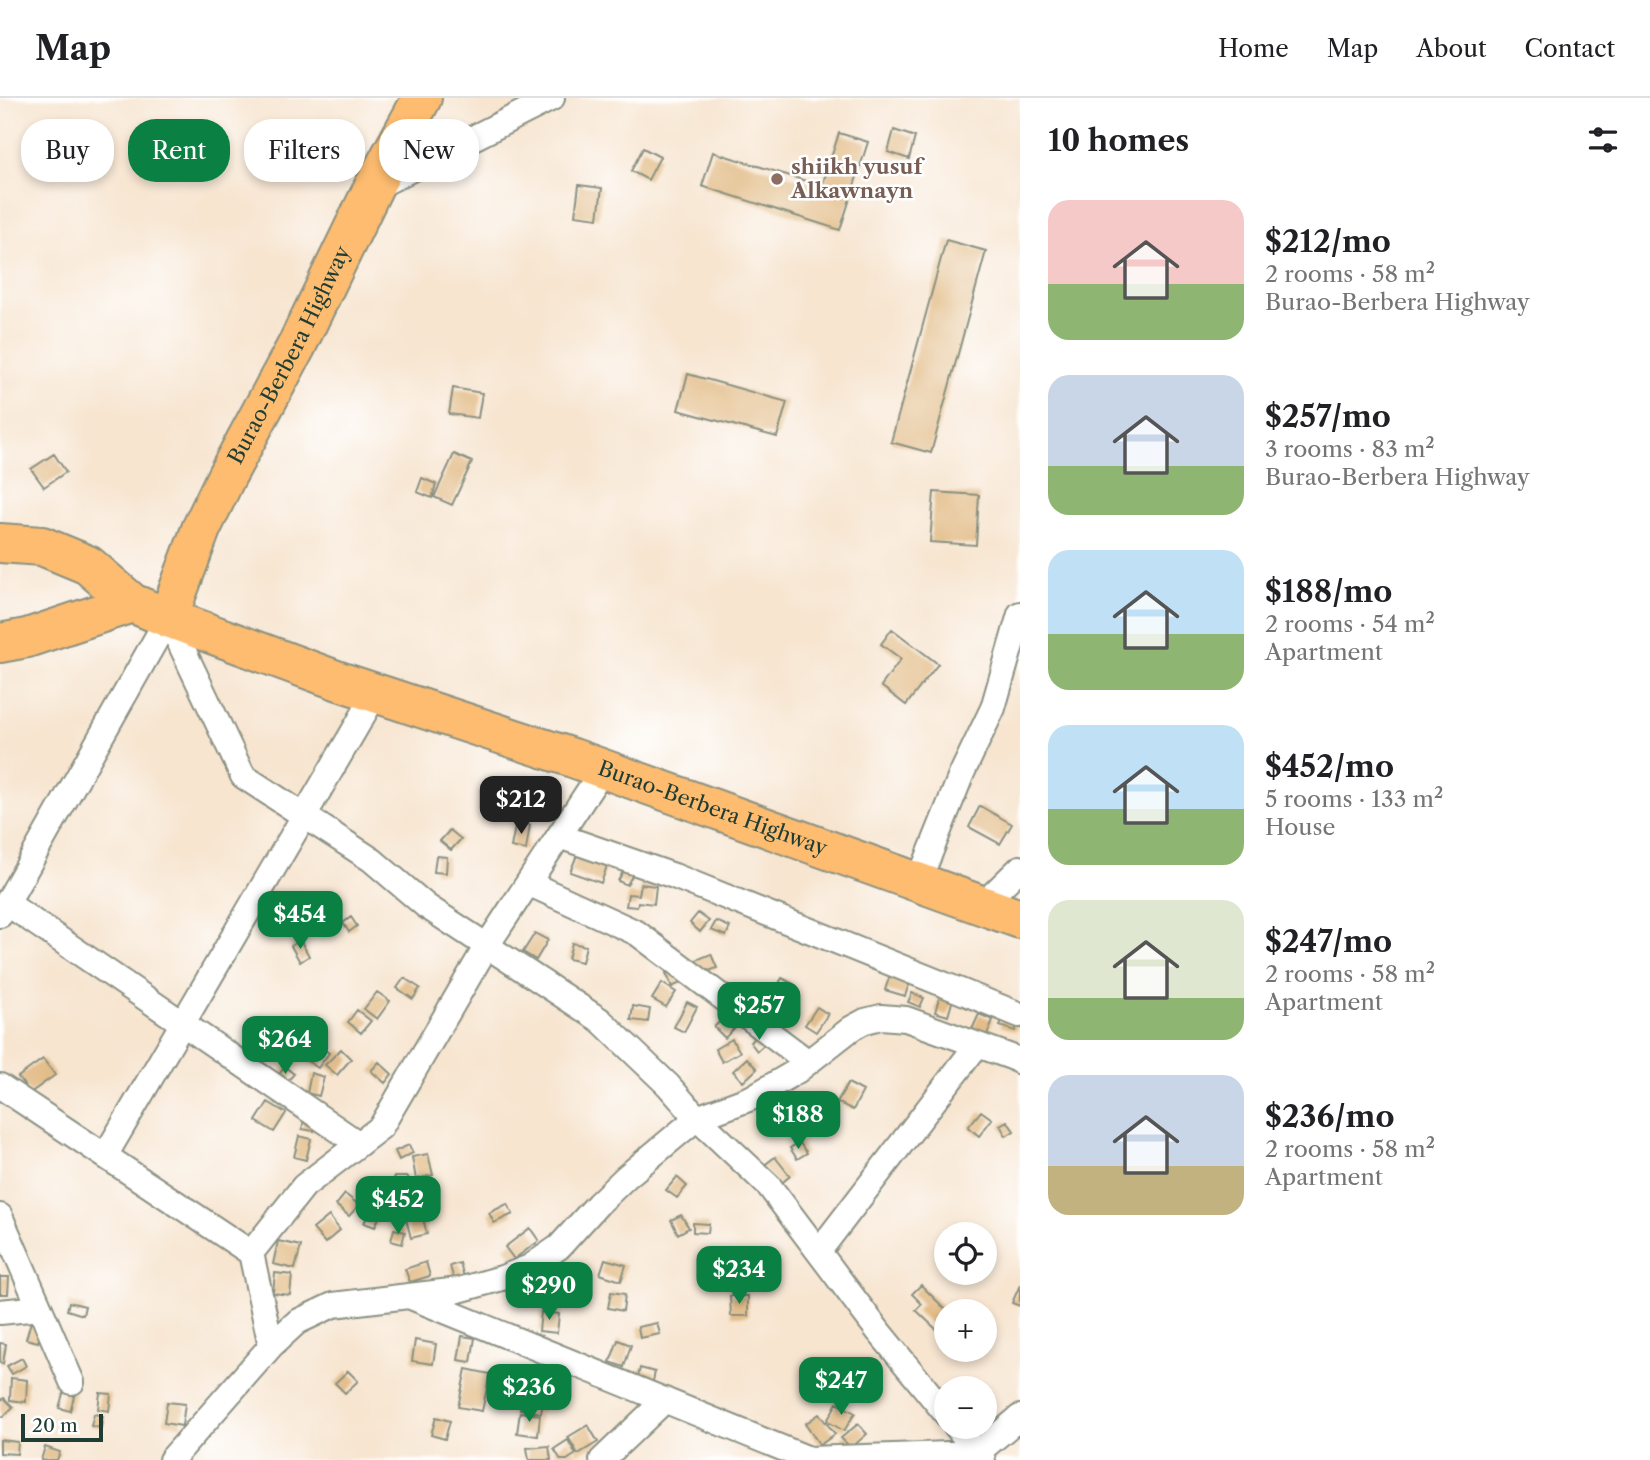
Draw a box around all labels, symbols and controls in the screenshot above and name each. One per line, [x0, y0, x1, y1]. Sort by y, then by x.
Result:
text: Map [35, 28, 111, 69]
text: Home [1218, 34, 1289, 63]
text: Map [1327, 34, 1378, 63]
text: About [1416, 34, 1487, 63]
text: Contact [1525, 34, 1615, 63]
chip: Buy [21, 119, 114, 182]
chip: Rent [128, 119, 230, 182]
chip: Filters [244, 119, 365, 182]
chip: New [379, 119, 479, 182]
icon: filters [1584, 121, 1622, 159]
text: 10 homes [1048, 122, 1189, 159]
place label: shiikh yusuf Alkawnayn [790, 154, 925, 203]
marker: shiikh yusuf Alkawnayn [769, 171, 785, 187]
text: $212/mo [1265, 223, 1391, 260]
icon: home [1104, 228, 1188, 312]
street label: Burao-Berbera Highway [222, 241, 355, 468]
text: 2 rooms · 58 m² [1265, 260, 1435, 288]
text: Burao-Berbera Highway [1265, 288, 1530, 316]
text: $257/mo [1265, 398, 1391, 435]
icon: home [1104, 403, 1188, 487]
text: 3 rooms · 83 m² [1265, 435, 1435, 463]
text: Burao-Berbera Highway [1265, 463, 1530, 491]
text: $188/mo [1265, 573, 1392, 610]
icon: home [1104, 578, 1188, 662]
text: 2 rooms · 54 m² [1265, 610, 1435, 638]
text: Apartment [1265, 638, 1383, 666]
text: $452/mo [1265, 748, 1394, 785]
icon: home [1104, 753, 1188, 837]
street label: Burao-Berbera Highway [595, 755, 831, 861]
pin: $212 [480, 776, 562, 836]
text: $212 [496, 785, 546, 813]
text: 5 rooms · 133 m² [1265, 785, 1443, 813]
text: House [1265, 813, 1335, 841]
pin: $454 [259, 892, 341, 951]
text: $454 [274, 900, 326, 928]
text: $247/mo [1265, 923, 1392, 960]
icon: home [1104, 928, 1188, 1012]
text: 2 rooms · 58 m² [1265, 960, 1435, 988]
pin: $257 [718, 982, 800, 1042]
text: Apartment [1265, 988, 1383, 1016]
text: $257 [733, 991, 785, 1019]
pin: $264 [244, 1016, 326, 1076]
text: $264 [258, 1025, 312, 1053]
pin: $188 [757, 1091, 839, 1151]
text: $236/mo [1265, 1098, 1395, 1135]
text: $188 [772, 1100, 824, 1128]
icon: home [1104, 1103, 1188, 1187]
text: 2 rooms · 58 m² [1265, 1135, 1435, 1163]
text: Apartment [1265, 1163, 1383, 1191]
pin: $452 [357, 1176, 439, 1236]
text: $452 [372, 1185, 424, 1213]
map controls [934, 1222, 997, 1439]
button: locate [934, 1222, 997, 1285]
pin: $234 [698, 1246, 780, 1306]
text: $234 [712, 1255, 766, 1283]
pin: $290 [508, 1262, 590, 1322]
text: $290 [522, 1271, 576, 1299]
button: + [934, 1299, 997, 1362]
pin: $247 [800, 1358, 882, 1417]
pin: $236 [488, 1364, 570, 1424]
text: $247 [815, 1366, 867, 1394]
text: $236 [502, 1373, 556, 1401]
button: − [934, 1376, 997, 1439]
scale bar [21, 1411, 103, 1443]
text: 20 m [32, 1414, 78, 1437]

